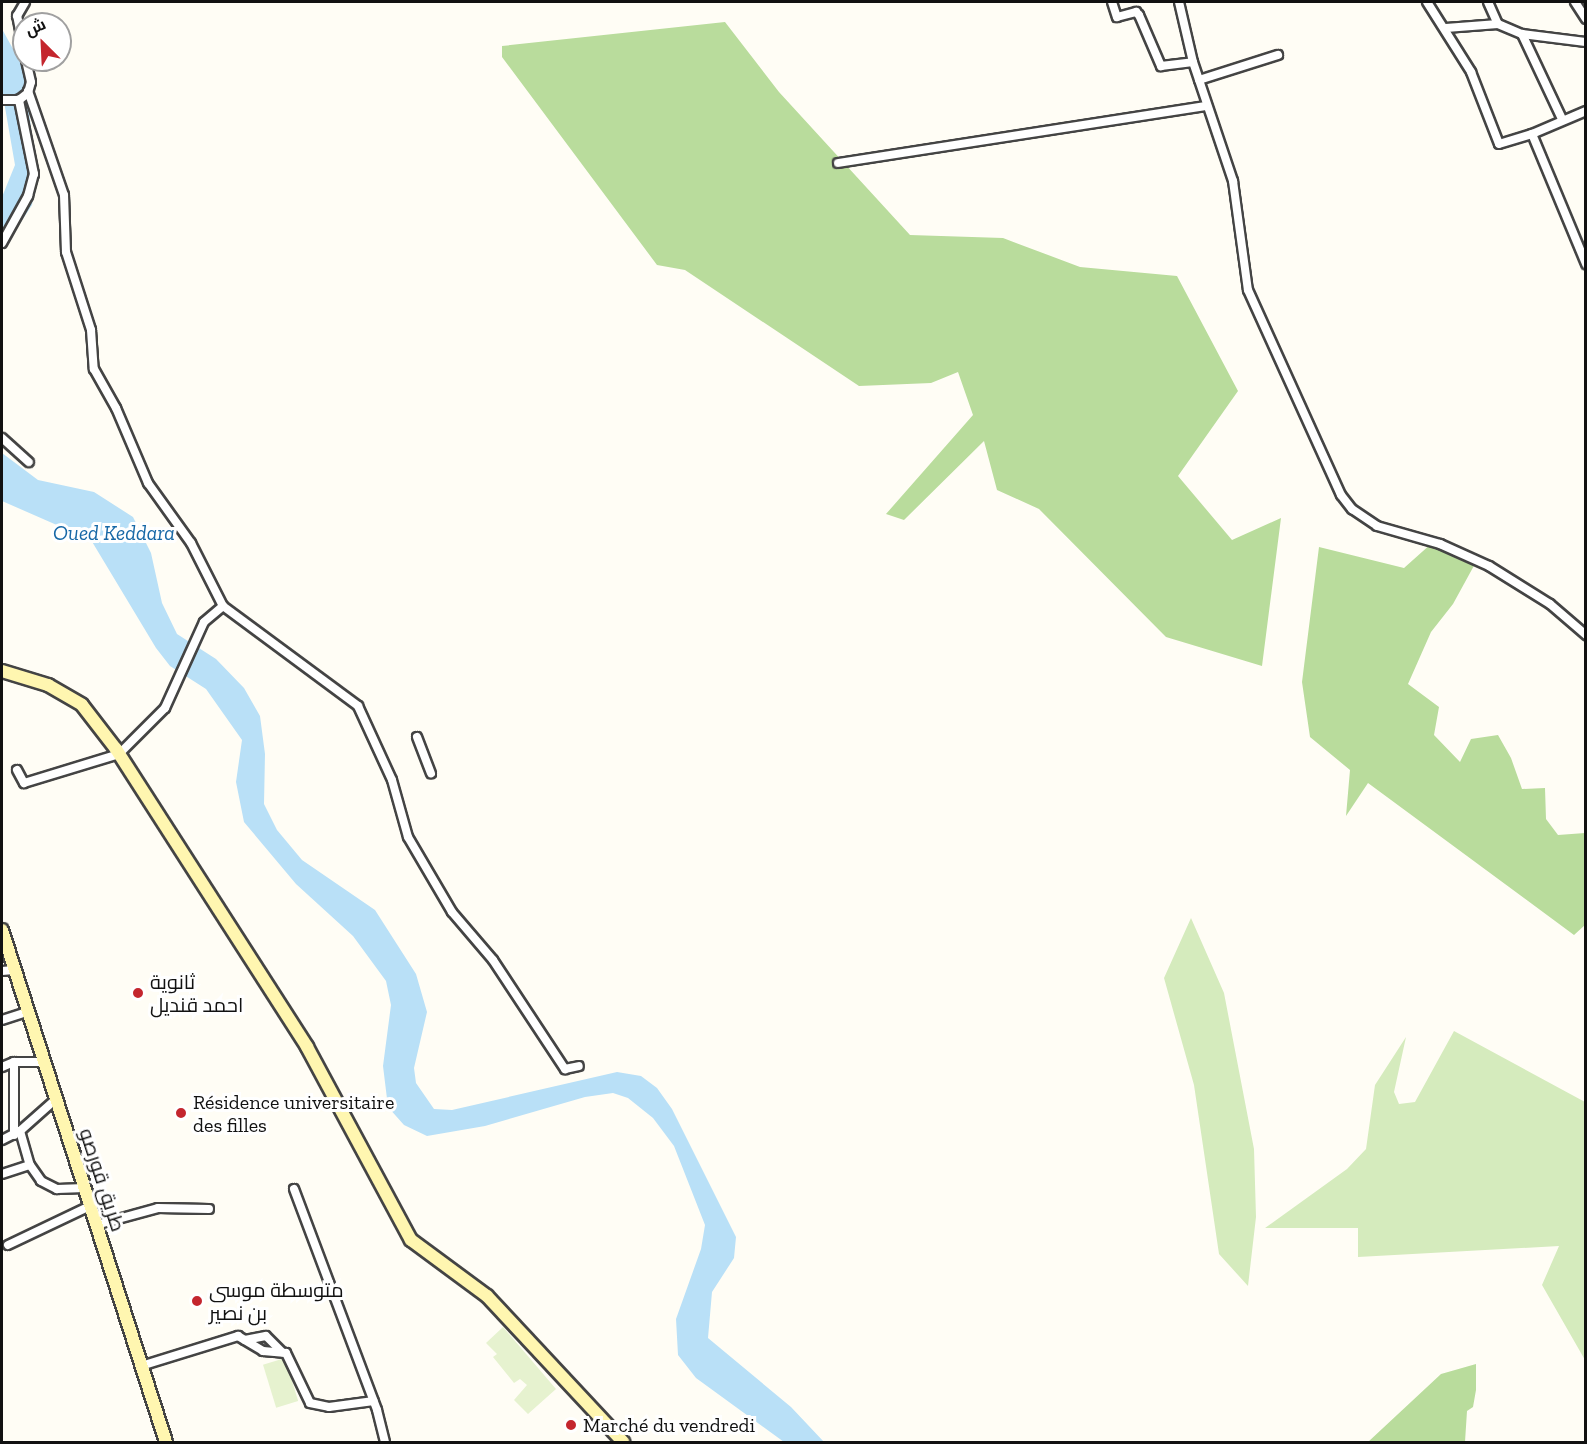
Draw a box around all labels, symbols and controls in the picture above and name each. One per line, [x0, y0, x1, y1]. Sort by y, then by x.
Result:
north arrow [12, 12, 72, 72]
text: ش [22, 14, 49, 40]
water label: Oued Keddara [53, 520, 175, 546]
place label: ثانوية احمد قنديل [150, 970, 243, 1017]
marker: ثانوية احمد قنديل [131, 986, 145, 1000]
place label: Résidence universitaire des filles [193, 1090, 394, 1137]
marker: Résidence universitaire des filles [174, 1106, 188, 1120]
street label: طريق قورصو [74, 1125, 130, 1235]
place label: متوسطة موسى بن نصير [209, 1278, 344, 1325]
marker: متوسطة موسى بن نصير [190, 1294, 204, 1308]
place label: Marché du vendredi [583, 1413, 756, 1437]
marker: Marché du vendredi [564, 1418, 578, 1432]

